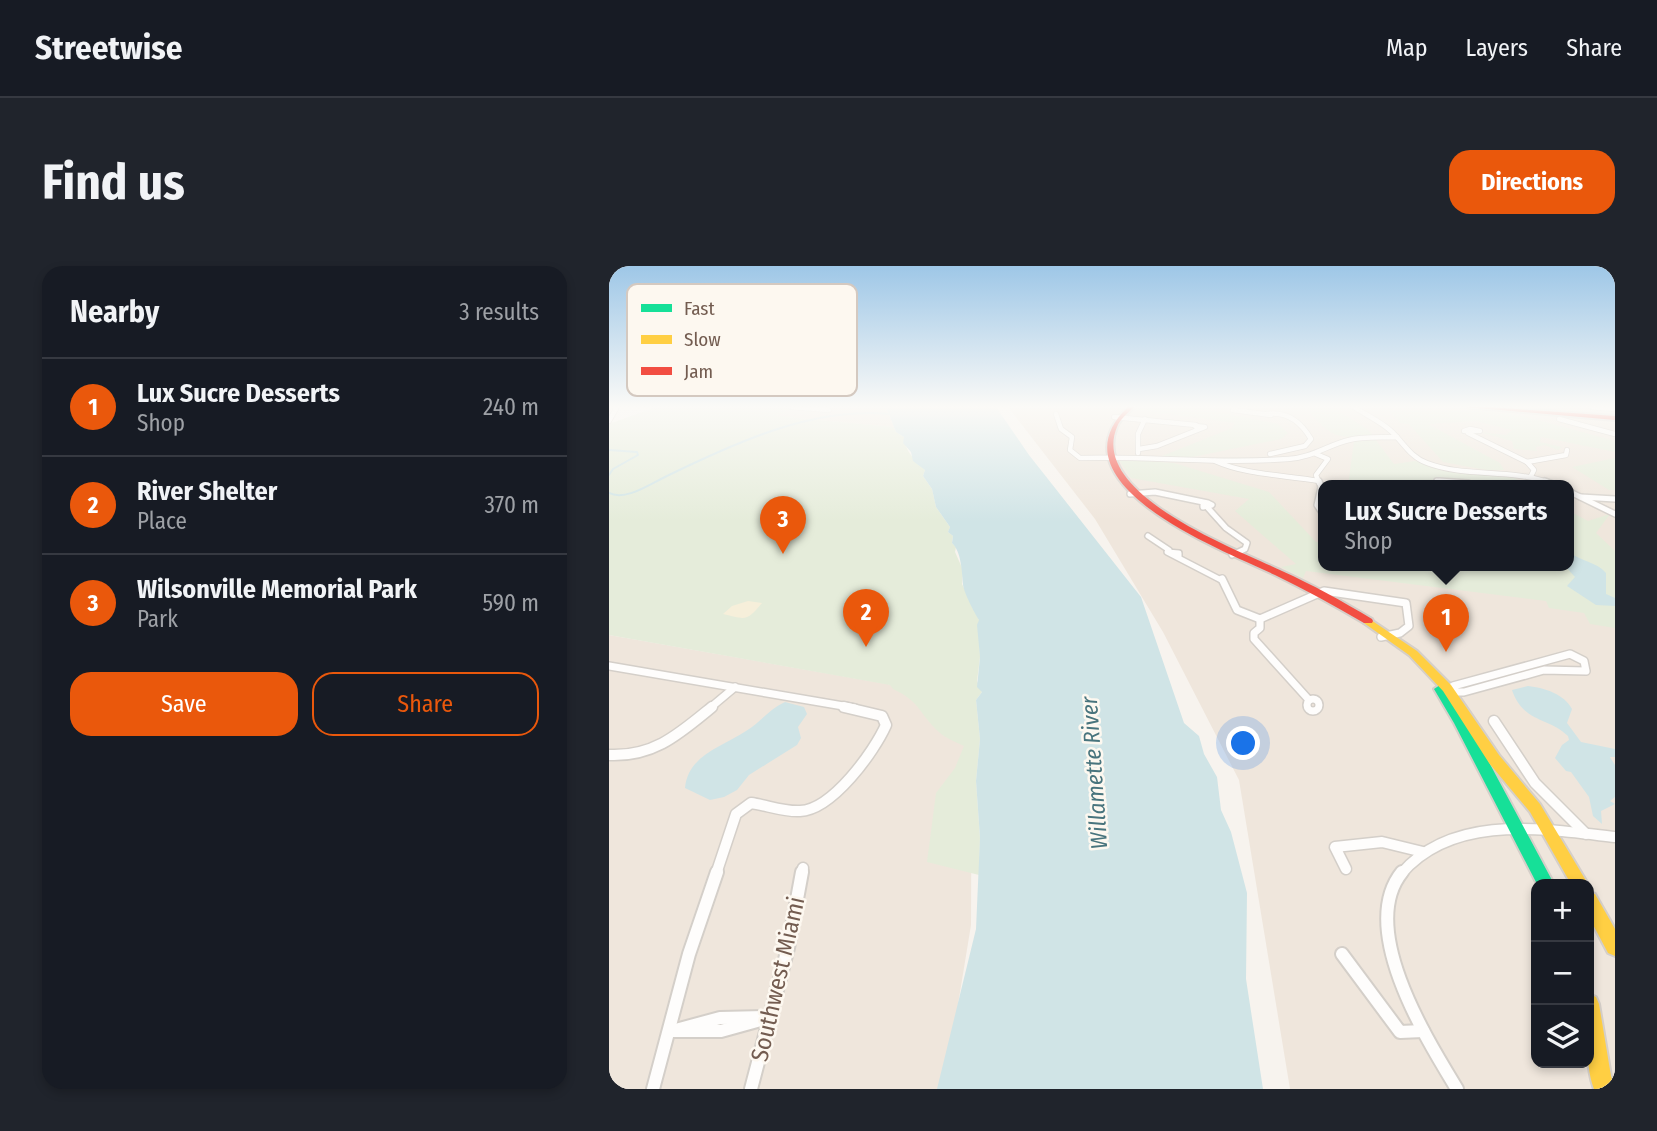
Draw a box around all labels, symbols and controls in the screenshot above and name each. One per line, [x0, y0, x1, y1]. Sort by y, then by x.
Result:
text: Streetwise [35, 28, 182, 68]
text: Map [1386, 34, 1428, 62]
text: Layers [1466, 34, 1528, 62]
text: Share [1566, 34, 1622, 62]
button: Directions [1449, 150, 1615, 214]
text: Find us [42, 153, 185, 212]
legend [627, 284, 857, 396]
text: Nearby [70, 294, 159, 330]
text: Fast [684, 297, 715, 320]
text: 3 results [459, 298, 539, 326]
text: Slow [684, 328, 721, 351]
text: Jam [684, 360, 713, 383]
text: Lux Sucre Desserts [137, 378, 340, 409]
text: 1 [88, 393, 98, 421]
text: 240 m [483, 393, 539, 421]
text: Shop [137, 409, 185, 437]
text: River Shelter [137, 476, 277, 507]
popup [1318, 480, 1574, 571]
text: 2 [88, 491, 98, 519]
text: 370 m [485, 491, 539, 519]
pin: 3 [760, 496, 806, 554]
text: Lux Sucre Desserts [1345, 496, 1547, 527]
text: Place [137, 507, 187, 535]
text: Shop [1345, 527, 1392, 555]
text: Wilsonville Memorial Park [137, 574, 417, 605]
text: 3 [88, 589, 98, 617]
text: 590 m [483, 589, 539, 617]
pin: 2 [843, 589, 889, 647]
pin: 1 [1423, 594, 1469, 652]
text: Park [137, 605, 178, 633]
button: Save [70, 672, 298, 736]
button: Share [312, 672, 539, 736]
water label: Willamette River [1075, 695, 1113, 850]
your location [1226, 726, 1260, 760]
map controls [1531, 879, 1594, 1068]
button: + [1531, 879, 1594, 942]
street label: Southwest Miami [745, 894, 811, 1064]
button: − [1531, 942, 1594, 1005]
button: layers [1531, 1005, 1594, 1068]

